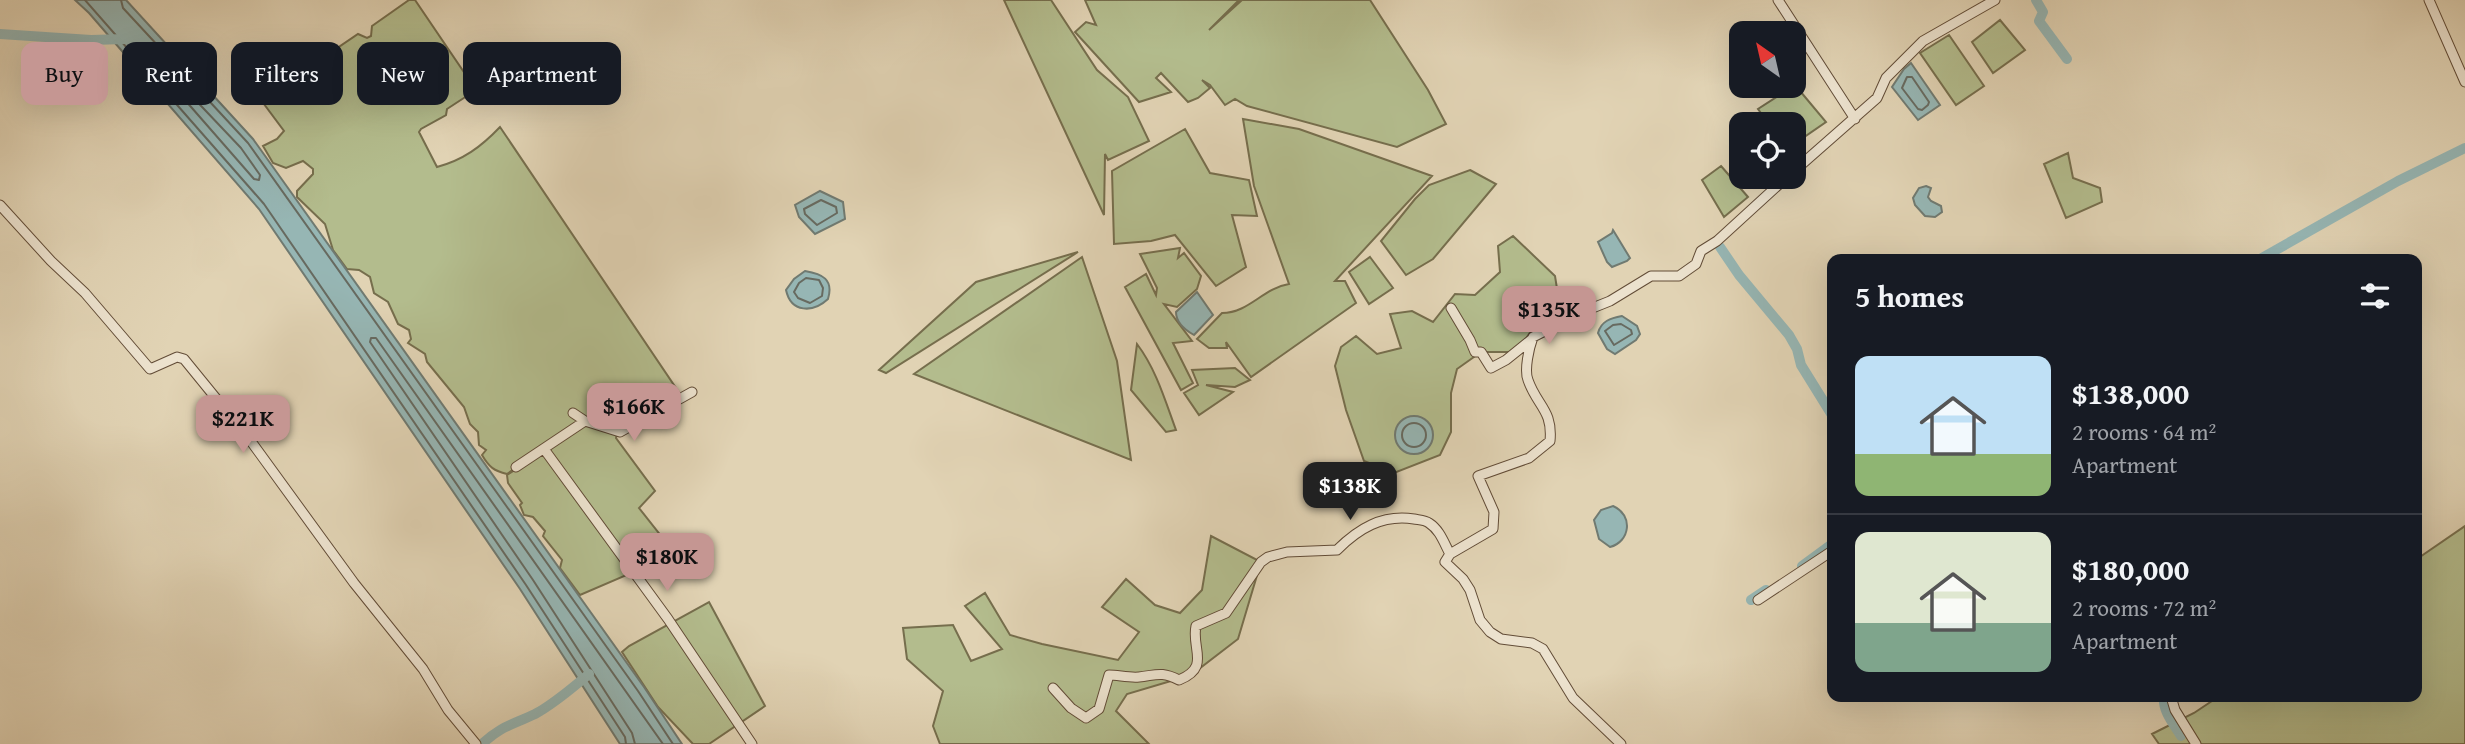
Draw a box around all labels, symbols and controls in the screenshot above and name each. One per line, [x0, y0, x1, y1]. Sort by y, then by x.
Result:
north arrow [1729, 21, 1806, 98]
map controls [1729, 21, 1806, 189]
chip: Buy [21, 42, 108, 105]
chip: Rent [122, 42, 217, 105]
chip: Filters [231, 42, 343, 105]
chip: New [357, 42, 449, 105]
chip: Apartment [463, 42, 621, 105]
button: locate [1729, 112, 1806, 189]
text: 5 homes [1855, 274, 1964, 318]
icon: filters [2356, 277, 2394, 315]
pin: $135K [1500, 286, 1598, 346]
text: $135K [1518, 292, 1580, 325]
text: $138,000 [2072, 371, 2189, 415]
pin: $166K [585, 384, 683, 443]
icon: home [1911, 384, 1995, 468]
text: $166K [603, 389, 665, 422]
pin: $221K [194, 396, 292, 455]
text: $221K [212, 401, 274, 434]
text: 2 rooms · 64 m² [2072, 415, 2216, 448]
text: Apartment [2072, 448, 2177, 481]
pin: $138K [1301, 462, 1399, 522]
text: $138K [1319, 468, 1381, 501]
pin: $180K [618, 534, 716, 593]
text: $180K [636, 539, 698, 572]
text: $180,000 [2072, 547, 2189, 591]
icon: home [1911, 560, 1995, 644]
text: 2 rooms · 72 m² [2072, 591, 2216, 624]
text: Apartment [2072, 624, 2177, 657]

